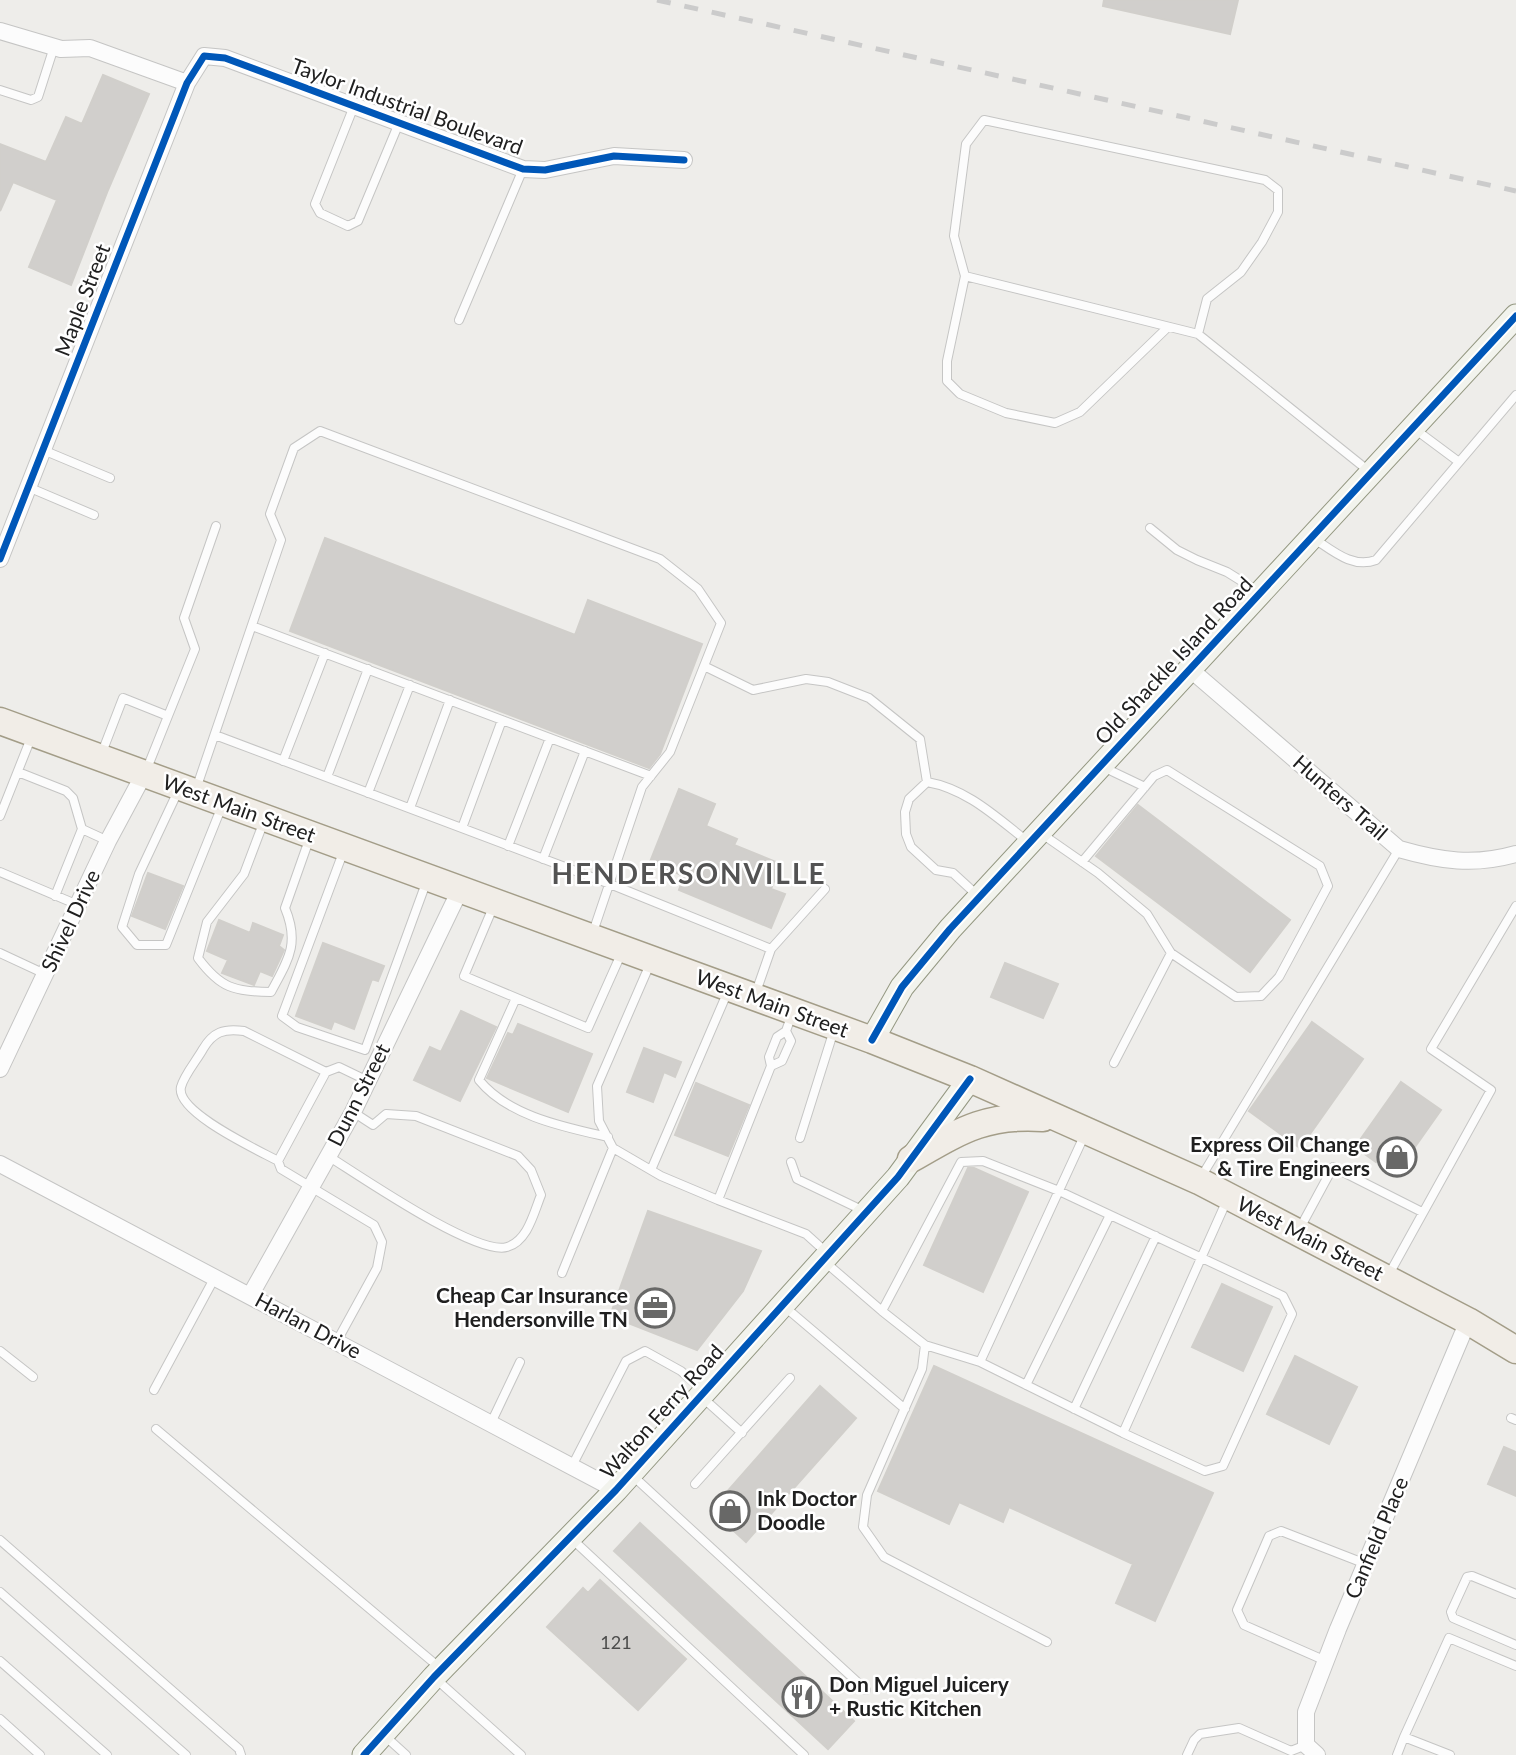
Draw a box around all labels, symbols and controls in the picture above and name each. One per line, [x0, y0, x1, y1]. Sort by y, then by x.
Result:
street label: Taylor Industrial Boulevard [288, 52, 527, 159]
street label: Maple Street [49, 239, 115, 359]
street label: Old Shackle Island Road [1089, 571, 1257, 749]
street label: Hunters Trail [1289, 749, 1393, 845]
street label: West Main Street [160, 768, 320, 847]
district label: HENDERSONVILLE [551, 856, 827, 890]
street label: Shivel Drive [35, 865, 104, 975]
street label: West Main Street [693, 963, 853, 1042]
street label: Dunn Street [321, 1039, 394, 1150]
place label: Express Oil Change & Tire Engineers [1190, 1131, 1370, 1180]
shop icon: Express Oil Change & Tire Engineers [1376, 1136, 1418, 1178]
street label: West Main Street [1233, 1190, 1388, 1285]
place label: Cheap Car Insurance Hendersonville TN [436, 1282, 628, 1331]
street label: Harlan Drive [251, 1286, 366, 1363]
office icon: Cheap Car Insurance Hendersonville TN [634, 1287, 676, 1329]
street label: Walton Ferry Road [594, 1339, 728, 1483]
street label: Canfield Place [1339, 1473, 1413, 1602]
place label: Ink Doctor Doodle [757, 1485, 857, 1534]
shop icon: Ink Doctor Doodle [709, 1490, 751, 1532]
house number: 121 [600, 1631, 632, 1653]
place label: Don Miguel Juicery + Rustic Kitchen [829, 1671, 1010, 1720]
restaurant icon: Don Miguel Juicery + Rustic Kitchen [781, 1676, 823, 1718]

